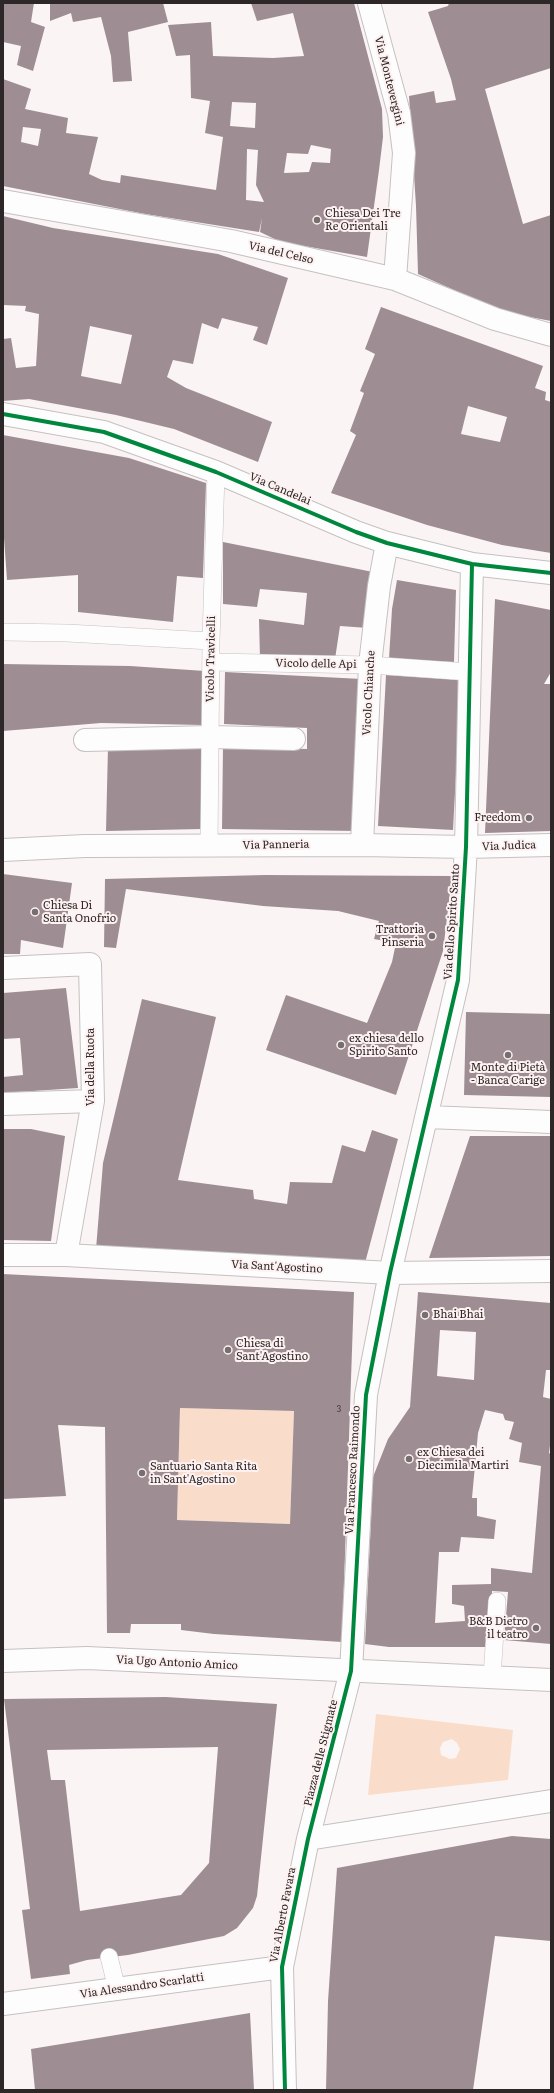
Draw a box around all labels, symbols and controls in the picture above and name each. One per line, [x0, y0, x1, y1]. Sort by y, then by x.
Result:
street label: Via Montevergini [372, 35, 406, 127]
place label: Chiesa Dei Tre Re Orientali [325, 207, 401, 233]
marker: Chiesa Dei Tre Re Orientali [312, 215, 322, 225]
street label: Via del Celso [247, 239, 315, 267]
street label: Via Candelai [247, 470, 313, 508]
street label: Vicolo Travicelli [204, 616, 218, 702]
street label: Vicolo Chianche [360, 650, 378, 736]
street label: Vicolo delle Api [275, 657, 357, 671]
place label: Freedom [474, 811, 521, 825]
marker: Freedom [524, 813, 534, 823]
street label: Via Panneria [242, 838, 310, 852]
street label: Via Judica [482, 838, 536, 854]
street label: Via dello Spirito Santo [441, 863, 463, 981]
place label: Chiesa Di Santa Onofrio [43, 899, 116, 925]
marker: Chiesa Di Santa Onofrio [30, 907, 40, 917]
place label: Trattoria Pinseria [375, 923, 424, 949]
marker: Trattoria Pinseria [427, 931, 437, 941]
street label: Via della Ruota [84, 1028, 98, 1106]
place label: ex chiesa dello Spirito Santo [349, 1032, 424, 1058]
marker: ex chiesa dello Spirito Santo [336, 1040, 346, 1050]
marker: Monte di Pietà - Banca Carige [503, 1050, 513, 1060]
place label: Monte di Pietà - Banca Carige [470, 1061, 546, 1087]
street label: Via Sant'Agostino [231, 1258, 323, 1276]
place label: Bhai Bhai [433, 1308, 483, 1322]
marker: Bhai Bhai [420, 1310, 430, 1320]
place label: Chiesa di Sant'Agostino [236, 1337, 308, 1363]
marker: Chiesa di Sant'Agostino [223, 1345, 233, 1355]
house number: 3 [337, 1404, 341, 1414]
street label: Via Francesco Raimondo [343, 1405, 363, 1535]
place label: ex Chiesa dei Diecimila Martiri [417, 1446, 509, 1472]
marker: ex Chiesa dei Diecimila Martiri [404, 1454, 414, 1464]
place label: Santuario Santa Rita in Sant'Agostino [150, 1460, 257, 1486]
marker: Santuario Santa Rita in Sant'Agostino [137, 1468, 147, 1478]
place label: B&B Dietro il teatro [469, 1615, 528, 1641]
marker: B&B Dietro il teatro [531, 1623, 541, 1633]
street label: Via Ugo Antonio Amico [116, 1653, 238, 1673]
street label: Piazza delle Stigmate [301, 1698, 341, 1808]
street label: Via Alberto Favara [267, 1866, 299, 1964]
street label: Via Alessandro Scarlatti [79, 1971, 205, 2001]

